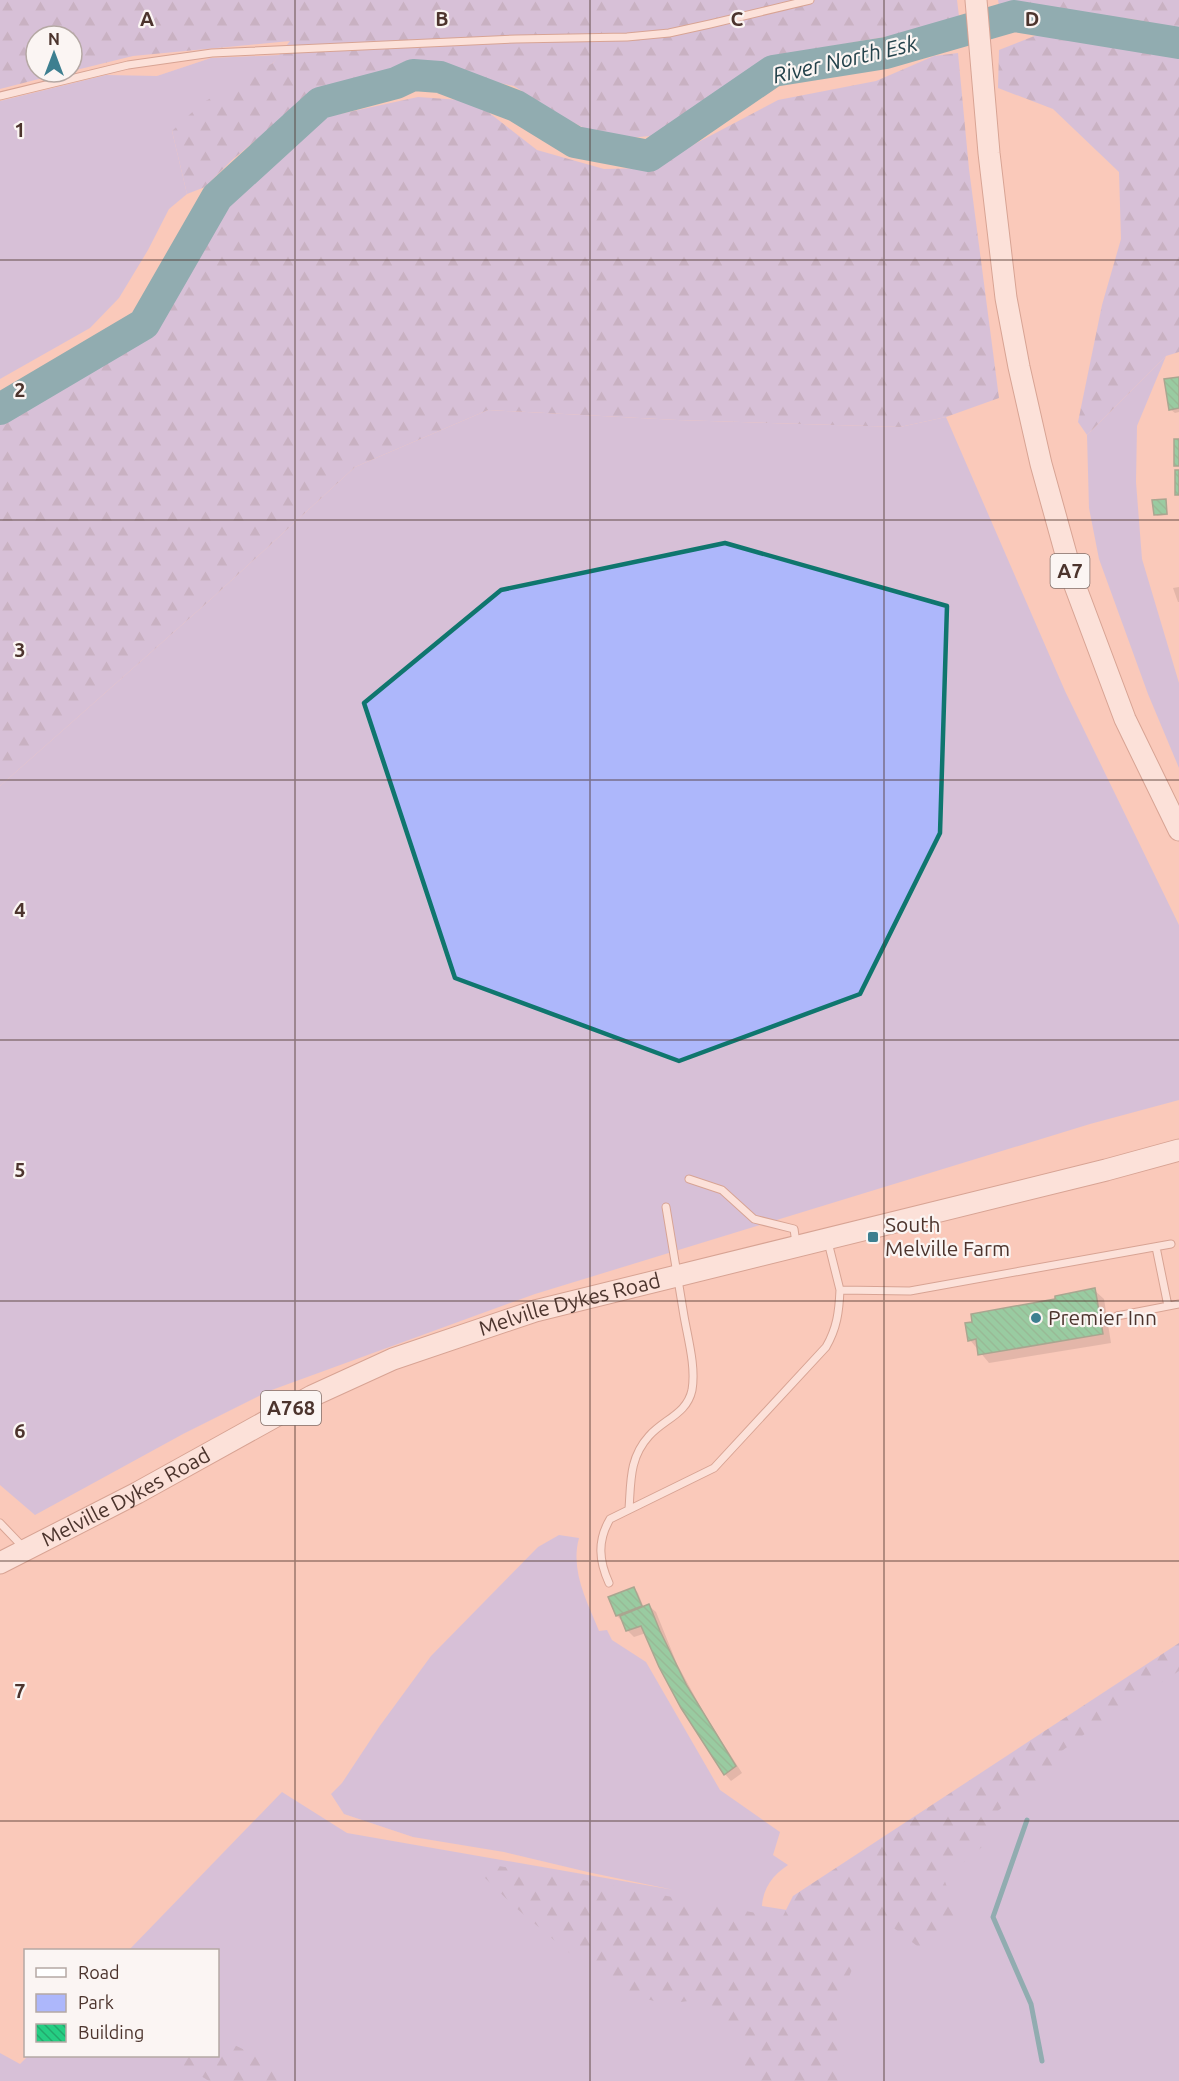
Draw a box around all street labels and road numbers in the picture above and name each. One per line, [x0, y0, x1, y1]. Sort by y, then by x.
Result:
road number: A7 [1050, 554, 1090, 588]
street label: Melville Dykes Road [475, 1268, 663, 1340]
road number: A768 [261, 1391, 321, 1425]
street label: Melville Dykes Road [37, 1442, 214, 1551]

